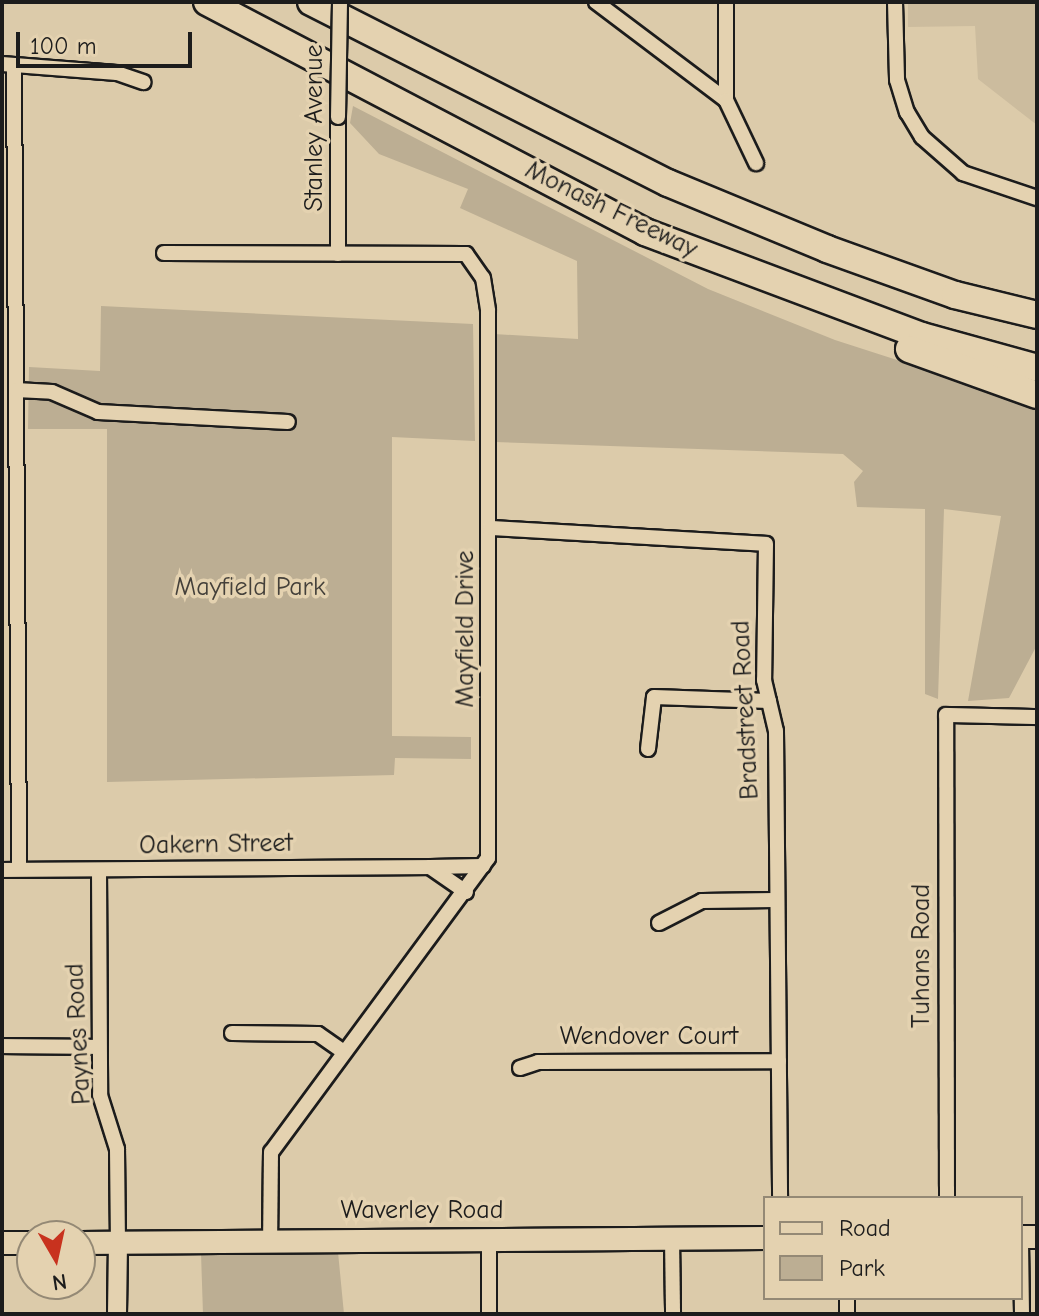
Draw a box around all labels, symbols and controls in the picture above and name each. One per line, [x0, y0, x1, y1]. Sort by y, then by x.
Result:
scale bar [20, 16, 196, 66]
text: 100 m [30, 32, 97, 60]
street label: Stanley Avenue [299, 44, 331, 212]
street label: Monash Freeway [520, 155, 702, 265]
street label: Mayfield Drive [450, 550, 482, 708]
park label: Mayfield Park [175, 572, 325, 604]
street label: Bradstreet Road [726, 620, 766, 800]
street label: Oakern Street [139, 828, 293, 862]
street label: Tuhans Road [906, 884, 938, 1028]
street label: Paynes Road [60, 963, 98, 1105]
street label: Wendover Court [560, 1021, 738, 1053]
street label: Waverley Road [340, 1195, 504, 1227]
legend [763, 1196, 1023, 1300]
text: Road [839, 1214, 891, 1242]
north arrow [16, 1220, 96, 1300]
text: Park [839, 1254, 885, 1282]
text: N [50, 1268, 69, 1296]

